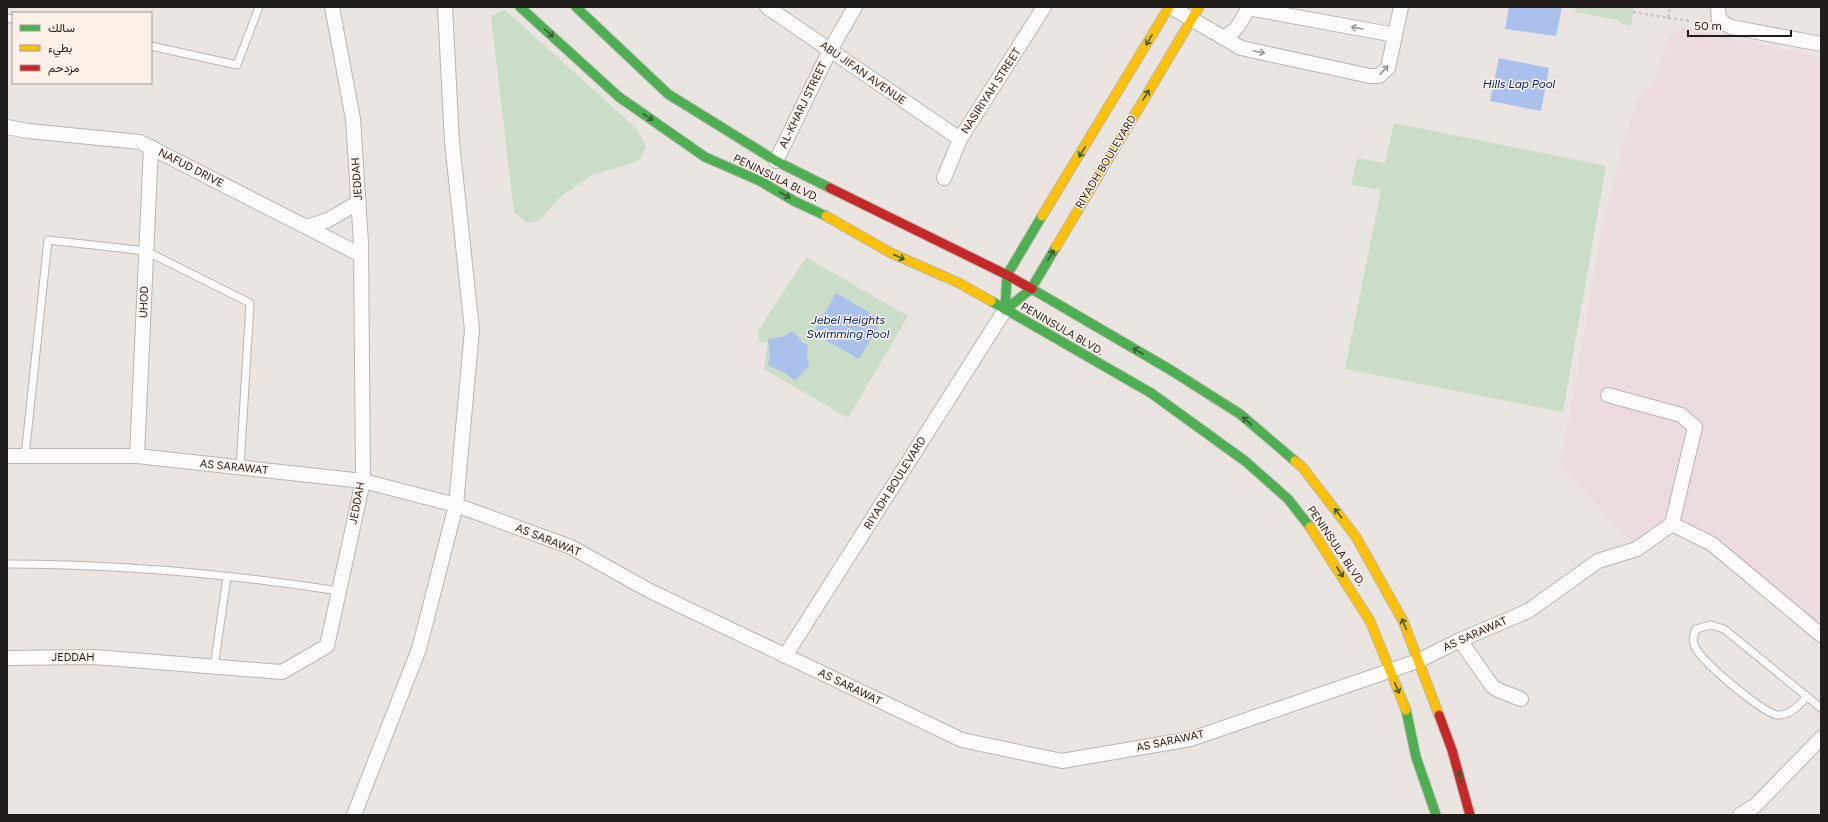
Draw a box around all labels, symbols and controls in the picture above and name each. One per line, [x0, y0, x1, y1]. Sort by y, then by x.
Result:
legend [12, 12, 152, 84]
scale bar [1688, 12, 1791, 38]
text: 50 m [1694, 19, 1722, 33]
text: سالك [48, 21, 75, 35]
one-way arrow [1351, 24, 1364, 32]
one-way arrow [544, 29, 554, 38]
one-way arrow [1145, 34, 1153, 45]
street label: ABU JIFAN AVENUE [818, 38, 908, 108]
text: بطيء [48, 41, 72, 58]
street label: NASIRIYAH STREET [958, 46, 1024, 136]
one-way arrow [1252, 49, 1265, 57]
street label: AL-KHARJ STREET [776, 60, 830, 150]
text: مزدحم [48, 61, 79, 76]
one-way arrow [1379, 65, 1388, 75]
water label: Hills Lap Pool [1483, 77, 1556, 91]
one-way arrow [1143, 89, 1151, 101]
one-way arrow [642, 113, 653, 121]
street label: RIYADH BOULEVARD [1073, 113, 1139, 211]
street label: NAFUD DRIVE [156, 146, 226, 190]
one-way arrow [1077, 146, 1085, 158]
street label: PENINSULA BLVD. [731, 152, 821, 204]
street label: JEDDAH [349, 157, 365, 201]
one-way arrow [779, 192, 791, 200]
one-way arrow [1047, 249, 1055, 261]
one-way arrow [893, 253, 905, 261]
street label: UHOD [137, 285, 151, 318]
street label: PENINSULA BLVD. [1018, 300, 1106, 358]
water label: Jebel Heights Swimming Pool [807, 313, 890, 341]
one-way arrow [1132, 346, 1144, 354]
one-way arrow [1242, 416, 1252, 425]
street label: RIYADH BOULEVARD [861, 434, 929, 532]
street label: AS SARAWAT [199, 457, 269, 477]
street label: JEDDAH [347, 481, 367, 525]
street label: PENINSULA BLVD. [1305, 504, 1367, 588]
one-way arrow [1333, 508, 1342, 519]
street label: AS SARAWAT [514, 521, 582, 559]
one-way arrow [1336, 566, 1344, 577]
street label: AS SARAWAT [1441, 614, 1509, 654]
one-way arrow [1400, 619, 1408, 631]
street label: JEDDAH [51, 651, 95, 664]
street label: AS SARAWAT [816, 666, 884, 708]
one-way arrow [1394, 681, 1402, 693]
street label: AS SARAWAT [1135, 728, 1205, 754]
one-way arrow [1456, 771, 1463, 784]

